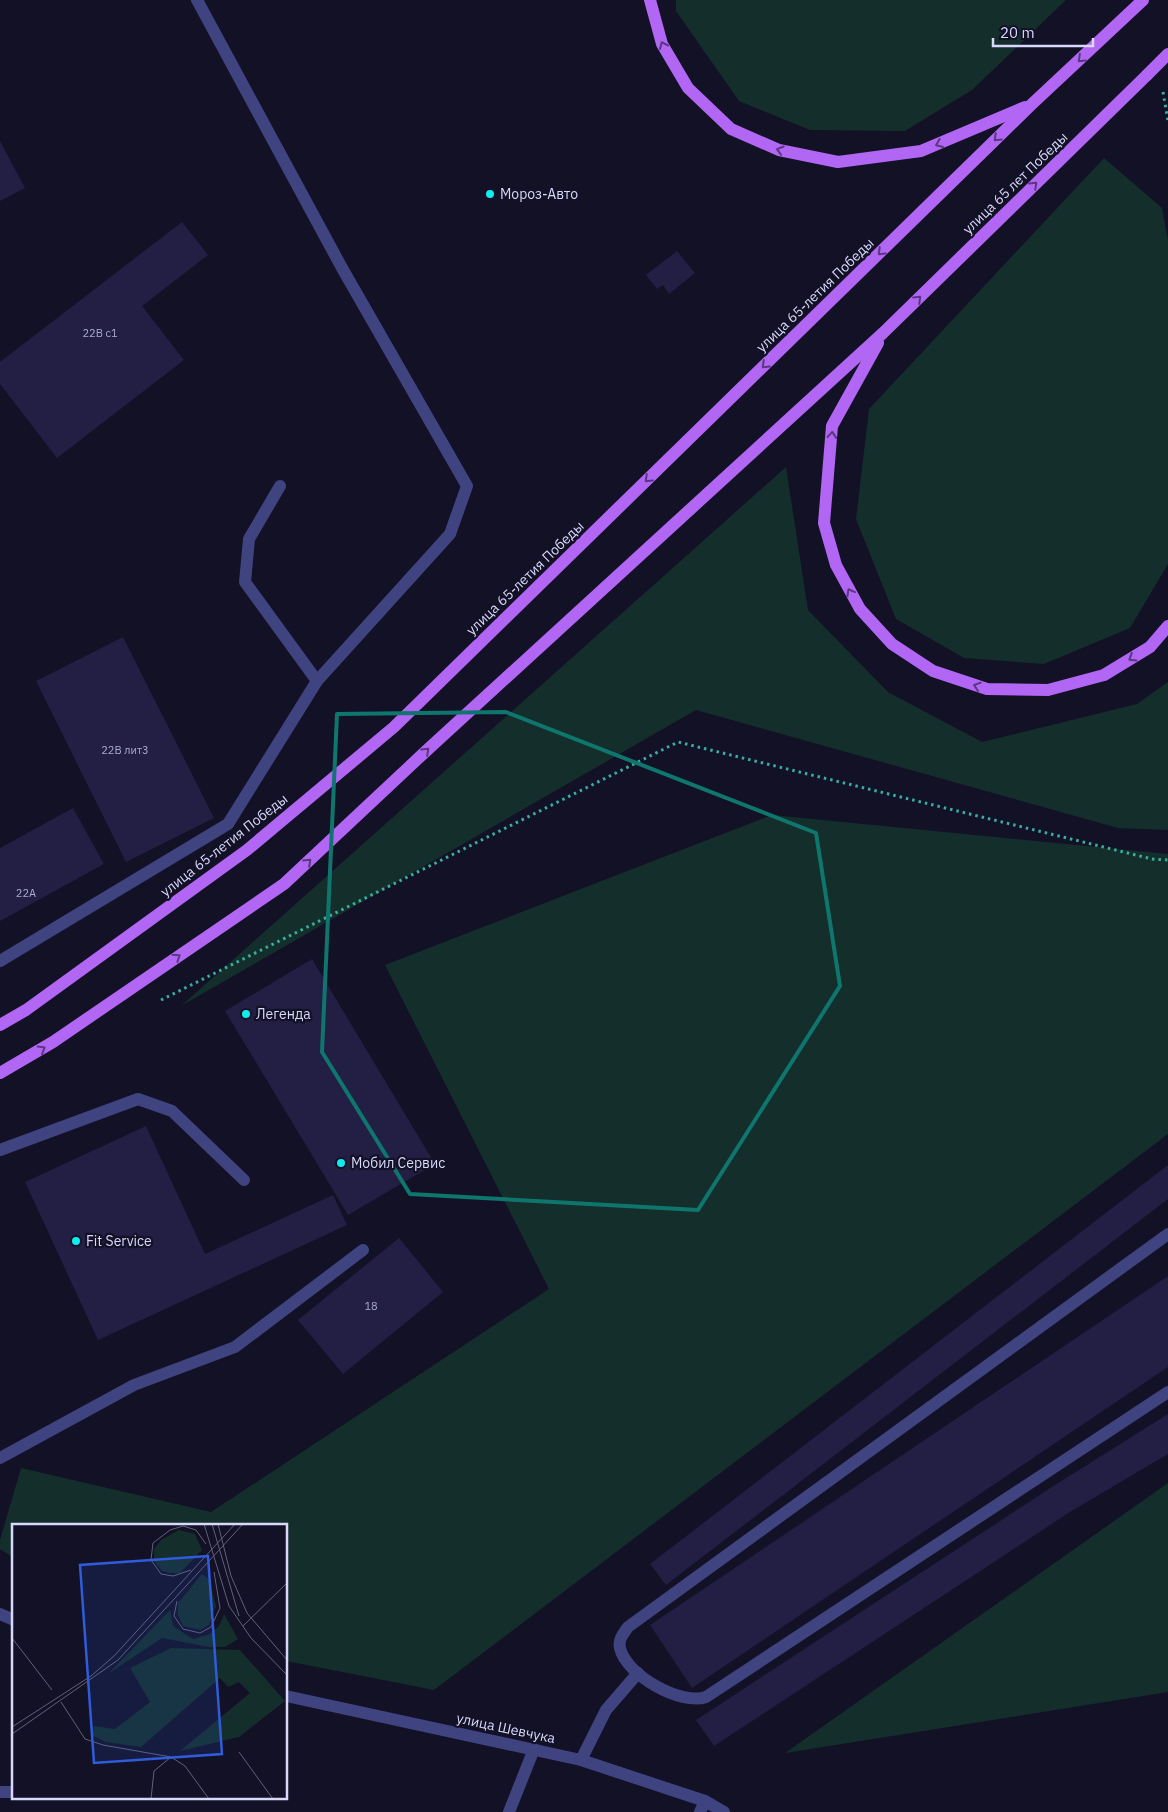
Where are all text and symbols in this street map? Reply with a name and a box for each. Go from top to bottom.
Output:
scale bar [993,15,1093,47]
text: 20 m [1000,23,1035,42]
one-way arrow [659,41,670,50]
one-way arrow [1077,53,1086,62]
street label: улица 65 лет Победы [959,128,1071,238]
one-way arrow [994,133,1003,142]
one-way arrow [935,137,944,148]
one-way arrow [776,145,785,155]
one-way arrow [1029,182,1038,191]
place label: Мороз-Авто [500,185,578,203]
marker: Мороз-Авто [484,188,496,200]
street label: улица 65-летия Победы [752,234,878,356]
one-way arrow [878,246,887,255]
one-way arrow [913,296,922,305]
house number: 22В с1 [82,326,118,340]
one-way arrow [761,359,770,368]
one-way arrow [826,431,837,439]
one-way arrow [645,473,654,482]
street label: улица 65-летия Победы [462,517,588,639]
one-way arrow [847,588,857,597]
one-way arrow [1128,652,1137,662]
one-way arrow [973,681,982,691]
house number: 22В лит3 [101,743,149,757]
one-way arrow [421,748,430,757]
street label: улица 65-летия Победы [157,790,291,900]
one-way arrow [302,859,311,868]
house number: 22А [16,886,36,900]
one-way arrow [171,954,180,964]
place label: Легенда [256,1005,311,1023]
marker: Легенда [240,1008,252,1020]
one-way arrow [37,1045,46,1055]
place label: Мобил Сервис [351,1154,445,1172]
marker: Мобил Сервис [335,1157,347,1169]
place label: Fit Service [86,1232,152,1250]
marker: Fit Service [70,1235,82,1247]
house number: 18 [364,1299,378,1313]
inset map [12,1524,288,1800]
street label: улица Шевчука [455,1709,558,1747]

